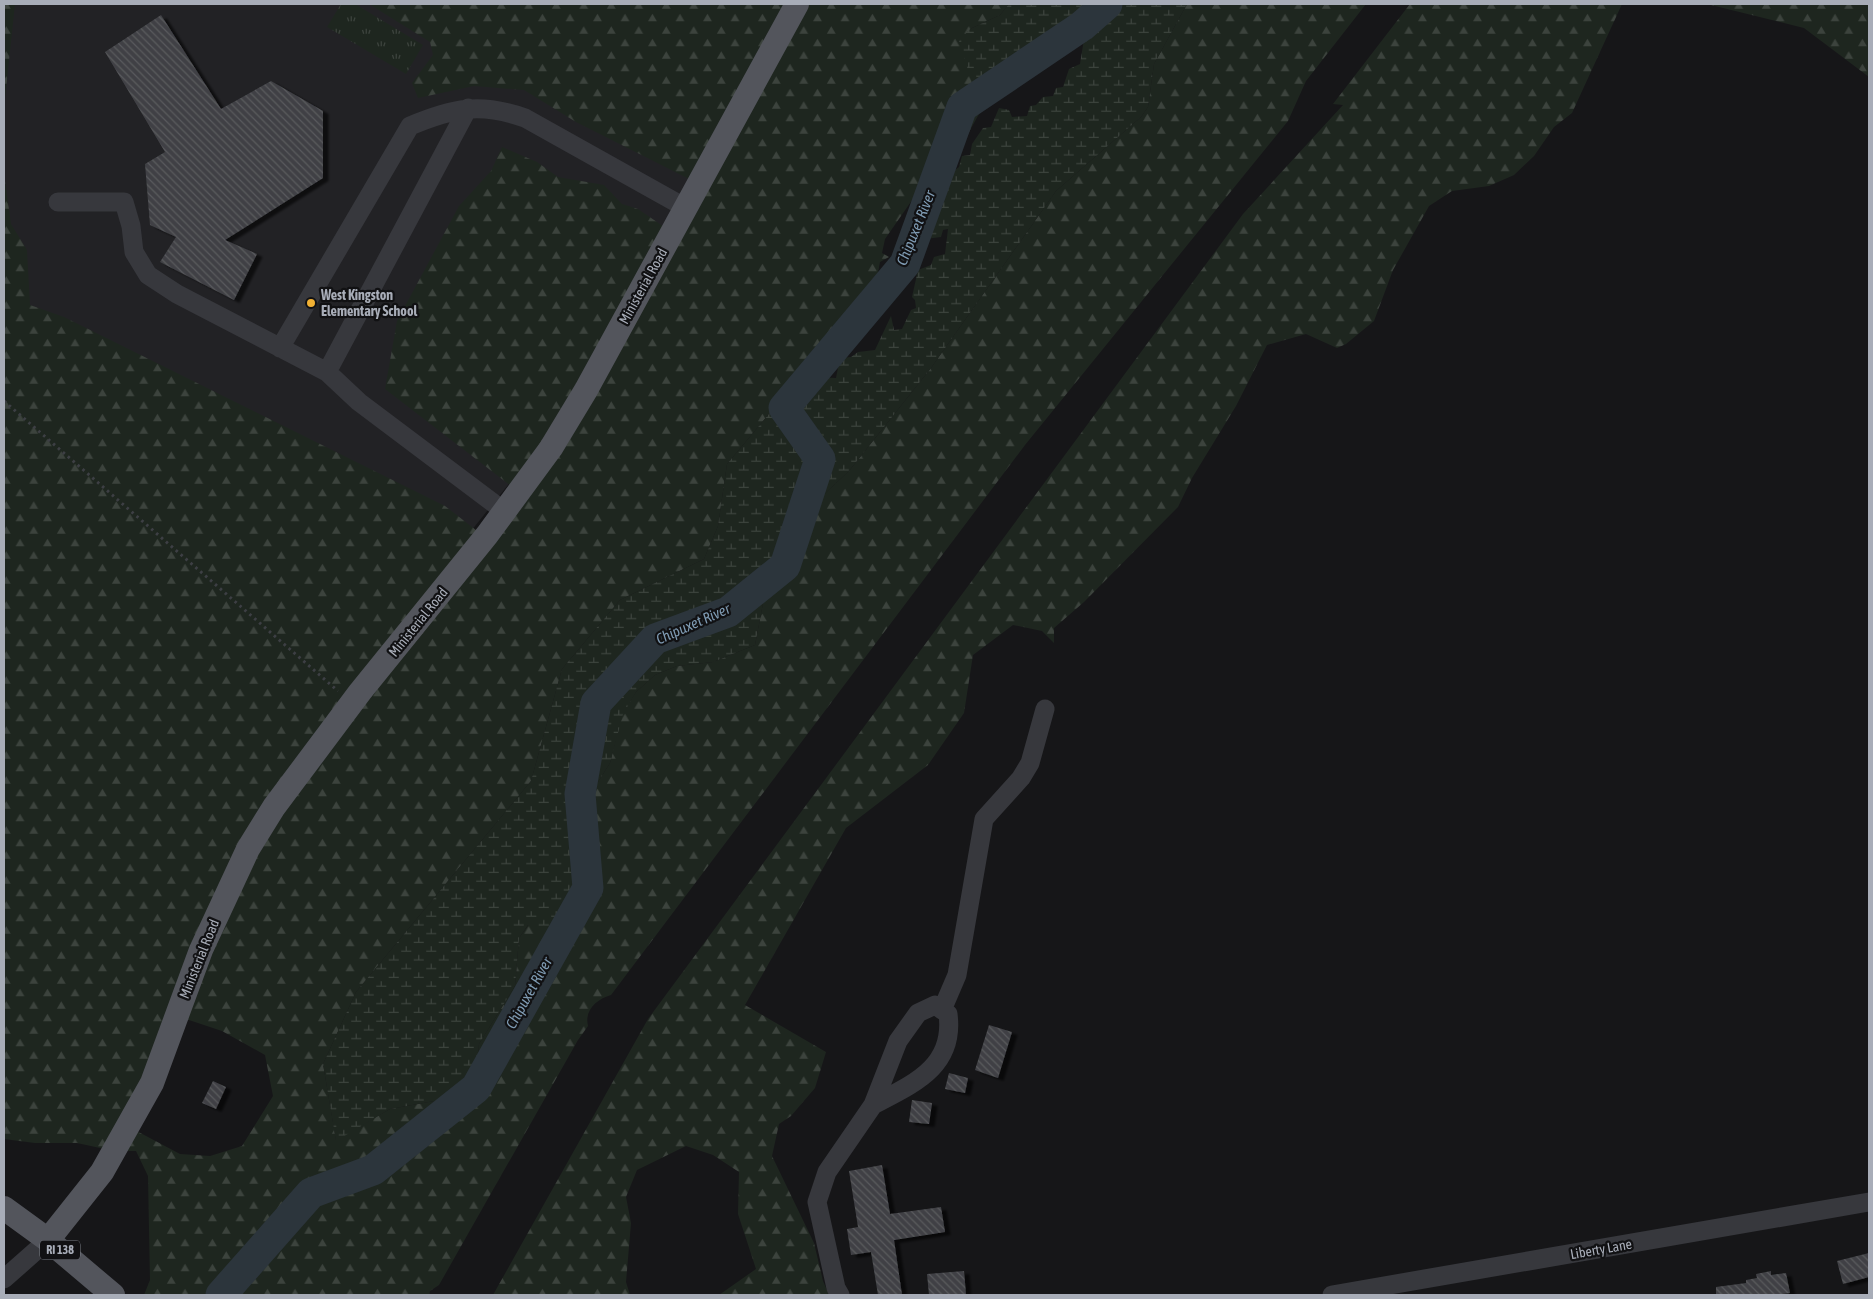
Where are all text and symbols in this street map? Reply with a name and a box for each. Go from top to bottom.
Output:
water label: Chipuxet River [893,187,938,268]
street label: Ministerial Road [616,245,670,327]
place label: West Kingston Elementary School [320,287,417,319]
marker: West Kingston Elementary School [305,297,317,309]
street label: Ministerial Road [385,584,451,660]
water label: Chipuxet River [653,599,733,647]
street label: Ministerial Road [176,917,222,1001]
water label: Chipuxet River [502,954,555,1031]
street label: Liberty Lane [1569,1236,1633,1262]
road number: RI 138 [40,1240,80,1260]

